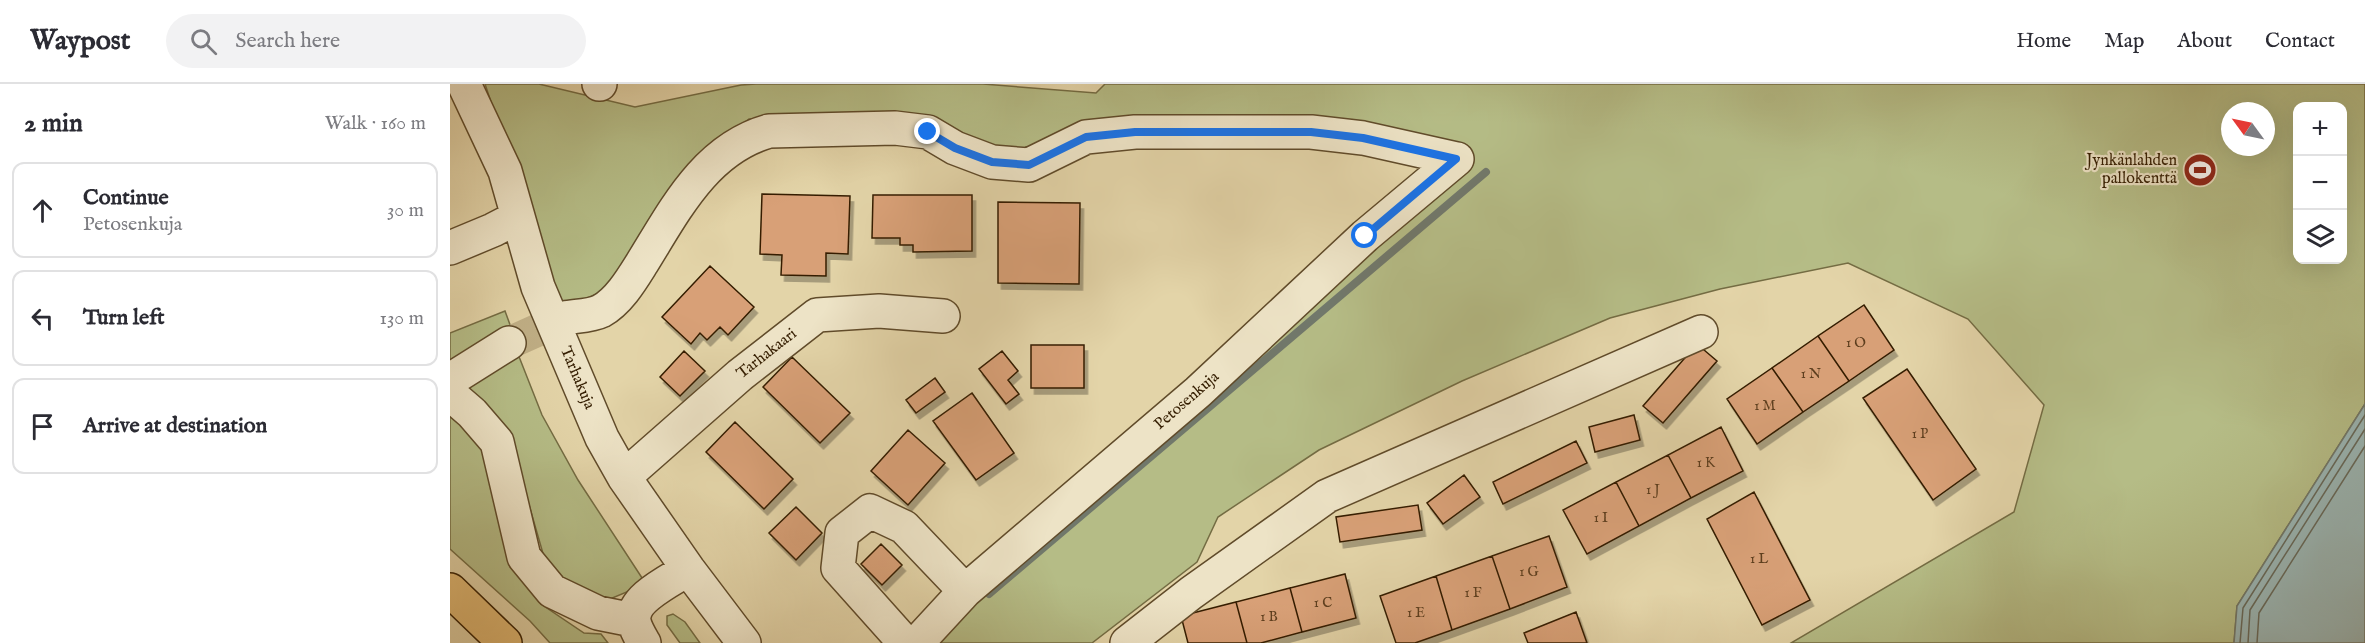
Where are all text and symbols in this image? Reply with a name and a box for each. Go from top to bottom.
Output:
search box [166,14,586,68]
text: Waypost [30,24,130,59]
icon: search [187,25,220,58]
text: Search here [235,27,340,55]
text: Home [2016,28,2071,55]
text: Map [2104,28,2144,55]
text: About [2177,28,2232,55]
text: Contact [2265,28,2335,55]
north arrow [2221,102,2275,156]
map controls [2293,102,2347,264]
button: + [2293,102,2347,156]
text: 2 min [24,107,83,140]
text: Walk · 160 m [325,111,426,136]
route end [914,118,940,144]
place label: Jynkänlahden pallokenttä [2084,151,2177,189]
sports icon: Jynkänlahden pallokenttä [2182,152,2218,188]
button: − [2293,156,2347,210]
text: Continue [83,184,169,212]
icon: ahead [26,194,59,227]
text: 30 m [387,198,424,223]
button: layers [2293,210,2347,264]
text: Petosenkuja [83,212,182,237]
route start [1351,222,1377,248]
icon: left [26,302,59,335]
text: Turn left [83,304,165,332]
text: 130 m [379,306,424,331]
street label: Tarhakaari [733,324,801,384]
house number: 1 O [1846,334,1866,352]
street label: Tarhakuja [555,344,599,412]
house number: 1 N [1801,365,1821,383]
street label: Petosenkuja [1150,367,1224,435]
house number: 1 M [1754,397,1776,415]
icon: arrive [26,410,59,443]
text: Arrive at destination [83,412,267,440]
house number: 1 P [1912,425,1928,443]
house number: 1 K [1697,454,1716,472]
house number: 1 J [1646,481,1660,499]
house number: 1 I [1594,509,1608,527]
house number: 1 L [1750,550,1768,568]
house number: 1 G [1519,563,1540,581]
house number: 1 F [1464,584,1482,602]
house number: 1 C [1314,594,1332,612]
house number: 1 E [1407,604,1425,622]
house number: 1 B [1260,608,1278,626]

